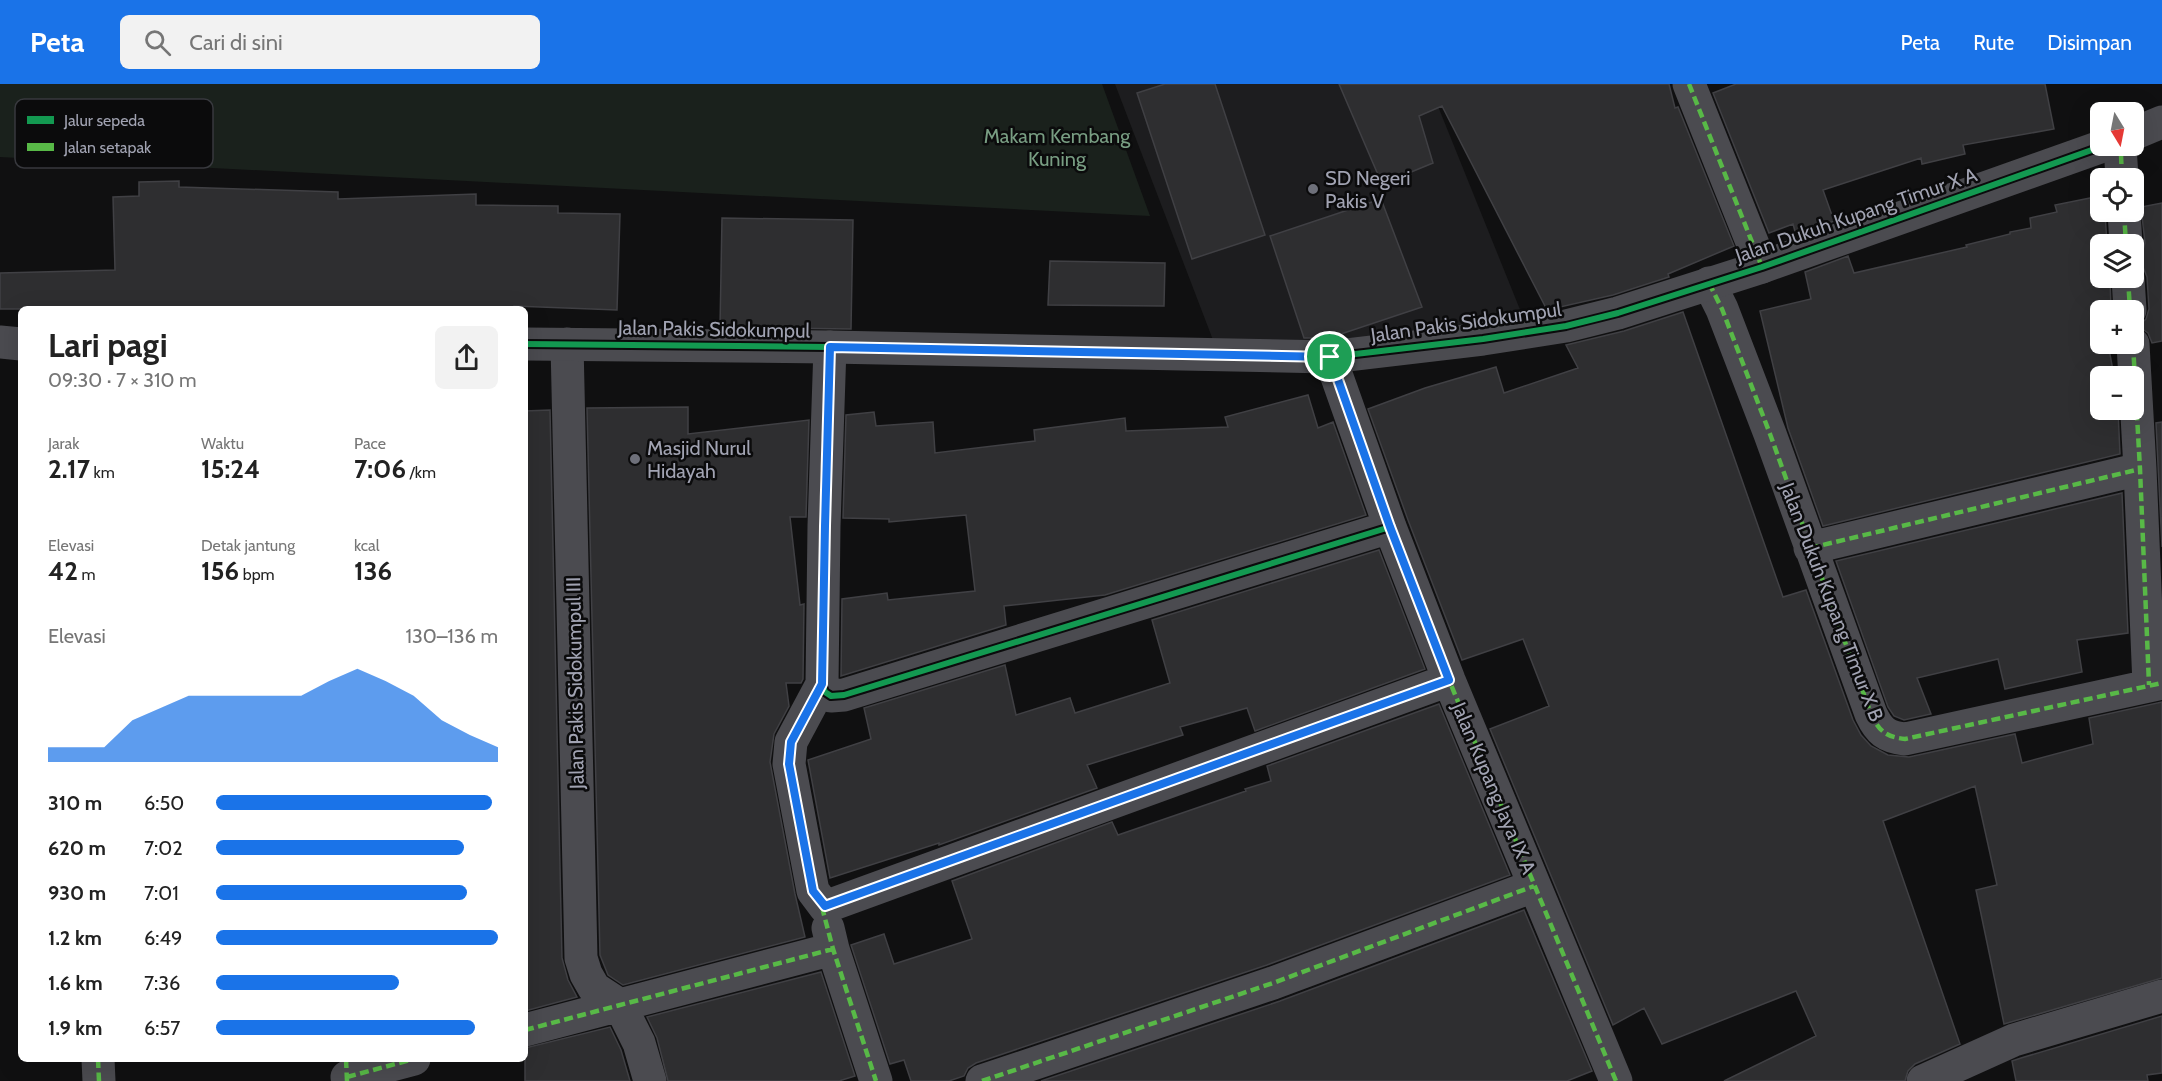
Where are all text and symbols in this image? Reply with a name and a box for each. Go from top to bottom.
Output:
search box [120,15,540,69]
text: Peta [30,25,84,59]
icon: search [141,26,174,59]
text: Cari di sini [189,29,283,56]
text: Peta [1901,30,1940,55]
text: Rute [1973,30,2014,55]
text: Disimpan [2047,30,2132,55]
legend [15,99,213,168]
north arrow [2090,102,2144,156]
map controls [2090,102,2144,420]
text: Jalur sepeda [63,111,145,130]
park label: Makam Kembang Kuning [984,124,1131,171]
text: Jalan setapak [63,138,152,157]
street label: Jalan Dukuh Kupang Timur X A [1731,162,1981,268]
place label: SD Negeri Pakis V [1325,166,1411,213]
button: locate [2090,168,2144,222]
marker: SD Negeri Pakis V [1306,182,1320,196]
button: layers [2090,234,2144,288]
street label: Jalan Pakis Sidokumpul [1368,297,1563,347]
button: + [2090,300,2144,354]
street label: Jalan Pakis Sidokumpul [617,315,811,343]
text: Lari pagi [48,325,168,365]
button: share [435,326,498,389]
pin [1304,331,1355,382]
icon: arrive [1313,340,1346,373]
button: − [2090,366,2144,420]
text: 09:30 · 7 × 310 m [48,368,197,392]
text: Jarak [48,434,79,453]
text: Waktu [201,434,244,453]
text: Pace [354,434,386,453]
place label: Masjid Nurul Hidayah [647,436,751,483]
marker: Masjid Nurul Hidayah [628,452,642,466]
text: 2.17 [48,453,90,485]
text: 15:24 [201,453,260,485]
text: 7:06 [354,453,406,485]
text: km [90,463,115,482]
text: /km [406,463,436,482]
street label: Jalan Dukuh Kupang Timur X B [1775,478,1889,725]
text: Elevasi [48,536,94,555]
text: Detak jantung [201,536,295,555]
text: kcal [354,536,380,555]
text: 42 [48,555,78,587]
text: 156 [201,555,239,587]
text: 136 [354,555,392,587]
text: m [78,565,96,584]
text: bpm [239,565,275,584]
street label: Jalan Pakis Sidokumpul III [561,577,589,790]
text: Elevasi [48,624,106,648]
text: 130–136 m [405,624,498,648]
street label: Jalan Kupang Jaya IX A [1447,698,1541,878]
text: 310 m [48,791,102,815]
text: 6:50 [144,791,184,815]
text: 620 m [48,836,106,860]
text: 7:02 [144,836,183,860]
text: 930 m [48,881,106,905]
text: 7:01 [144,881,179,905]
text: 1.2 km [48,926,102,950]
text: 6:49 [144,926,182,950]
text: 1.6 km [48,971,103,995]
text: 7:36 [144,971,180,995]
text: 1.9 km [48,1016,102,1040]
text: 6:57 [144,1016,180,1040]

